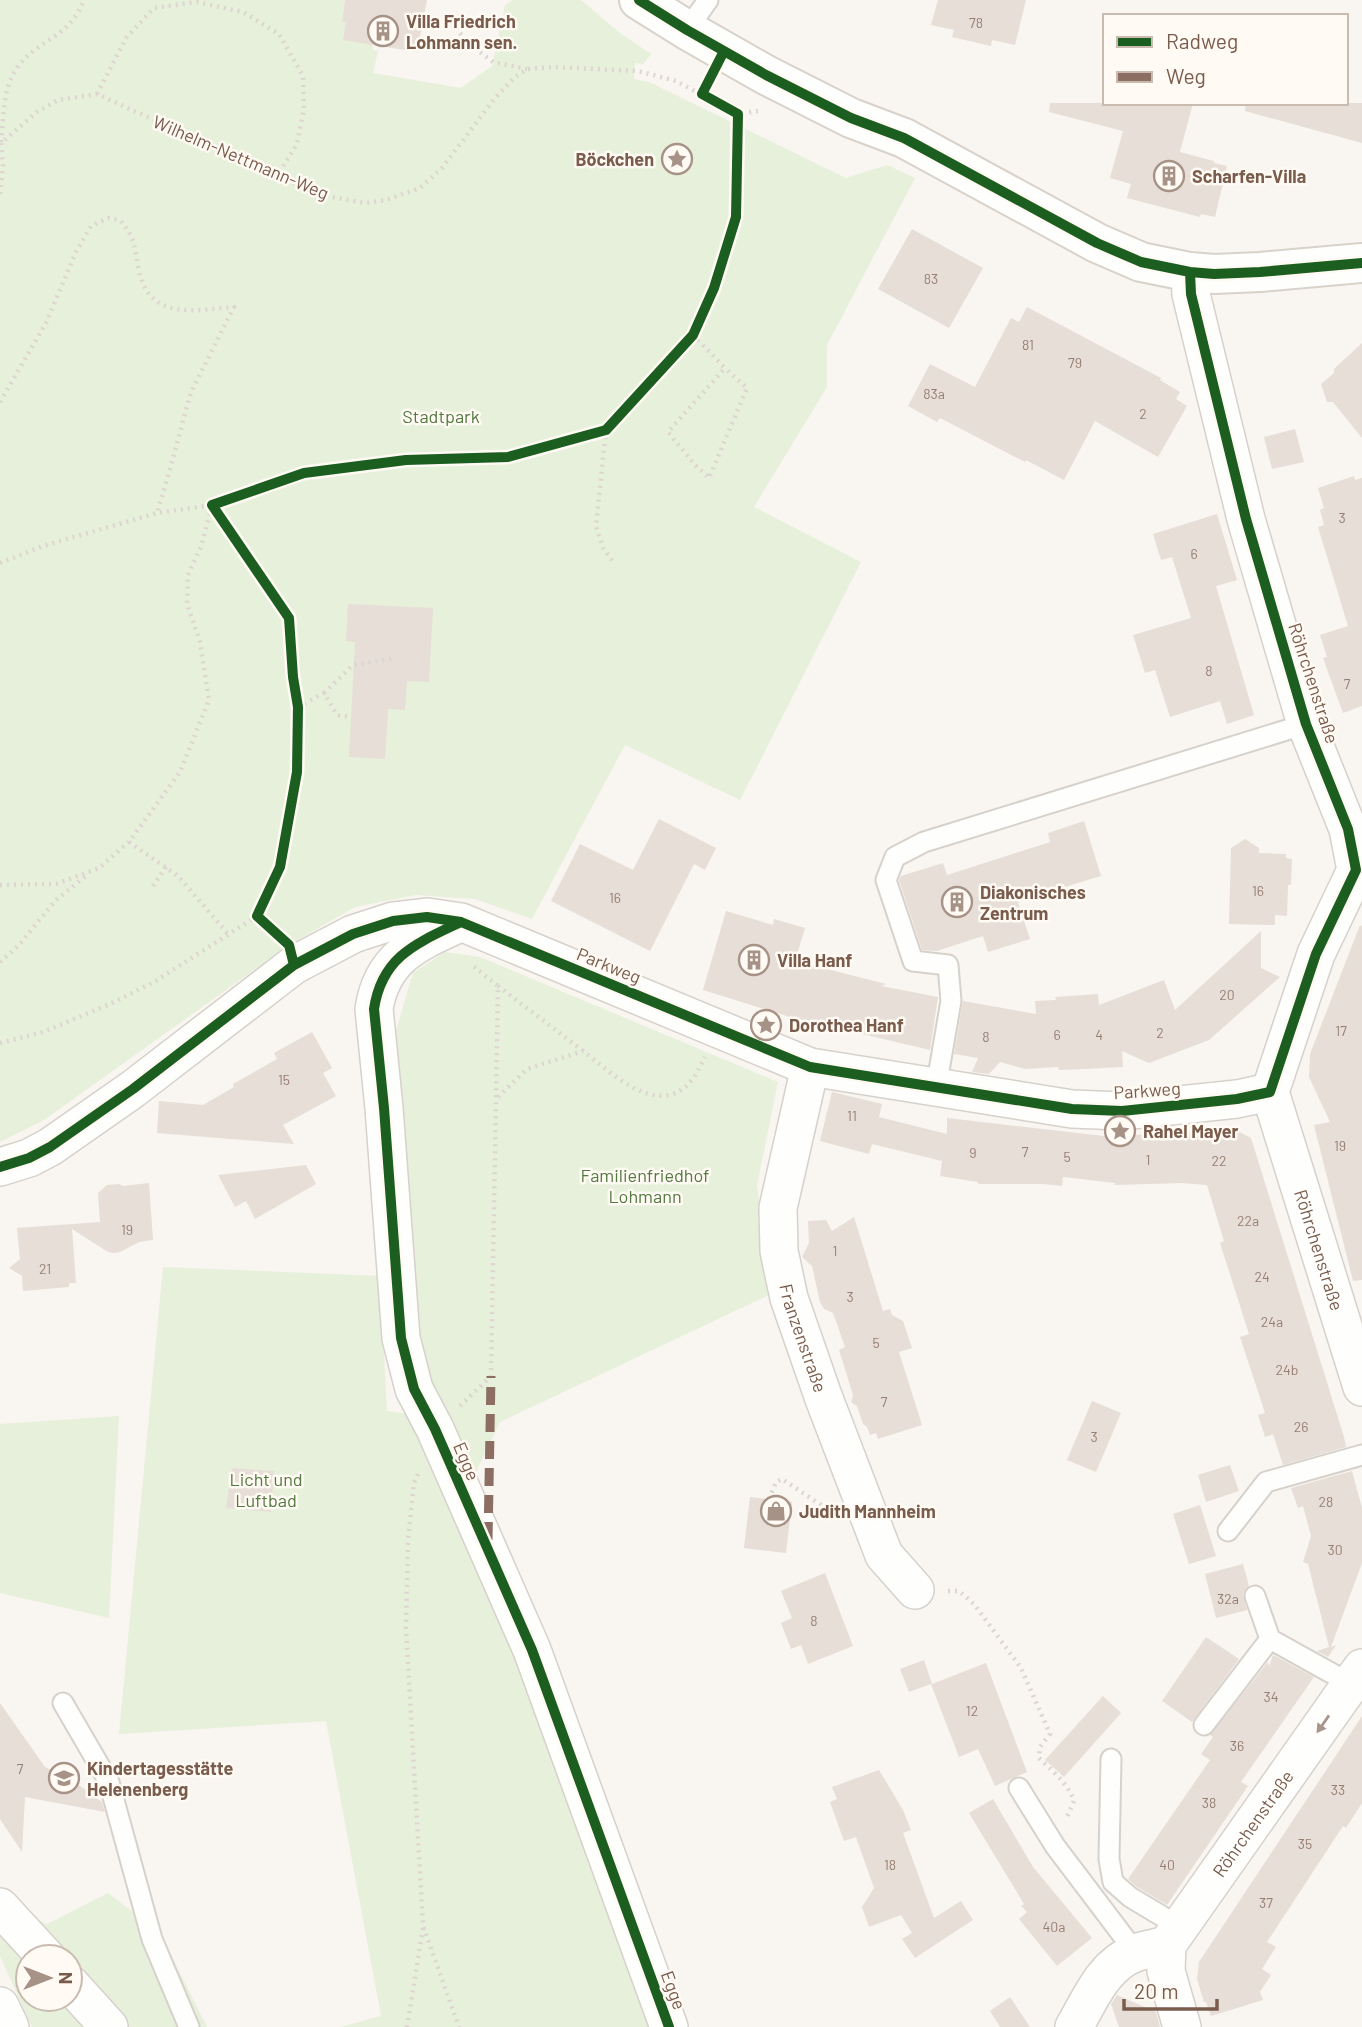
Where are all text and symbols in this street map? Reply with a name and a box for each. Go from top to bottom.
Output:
place label: Villa Friedrich Lohmann sen. [406,10,517,53]
building icon: Villa Friedrich Lohmann sen. [366,14,400,48]
house number: 78 [969,14,983,31]
legend [1103,14,1348,105]
text: Radweg [1166,28,1238,53]
text: Weg [1166,63,1206,88]
street label: Wilhelm-Nettmann-Weg [150,110,332,204]
place icon: Böckchen [660,142,694,176]
place label: Böckchen [575,148,654,170]
building icon: Scharfen-Villa [1152,159,1186,193]
place label: Scharfen-Villa [1192,165,1306,187]
house number: 83 [924,270,938,287]
house number: 81 [1022,336,1034,353]
house number: 79 [1068,354,1082,371]
house number: 83a [923,385,945,402]
park label: Stadtpark [402,405,480,427]
house number: 2 [1139,405,1147,422]
house number: 3 [1338,509,1346,526]
house number: 6 [1190,545,1198,562]
street label: Röhrchenstraße [1284,620,1344,746]
house number: 8 [1205,662,1213,679]
house number: 7 [1344,675,1351,692]
place label: Diakonisches Zentrum [980,881,1086,924]
house number: 16 [1252,882,1264,899]
building icon: Diakonisches Zentrum [940,885,974,919]
house number: 16 [609,889,621,906]
street label: Parkweg [574,942,644,988]
building icon: Villa Hanf [737,943,771,977]
place label: Villa Hanf [777,949,852,971]
house number: 20 [1219,986,1235,1003]
place icon: Dorothea Hanf [749,1008,783,1042]
place label: Dorothea Hanf [789,1014,904,1036]
house number: 17 [1335,1022,1347,1039]
house number: 2 [1156,1024,1164,1041]
house number: 6 [1053,1026,1061,1043]
house number: 4 [1095,1026,1103,1043]
house number: 8 [982,1028,990,1045]
house number: 15 [278,1071,290,1088]
street label: Parkweg [1113,1077,1181,1103]
house number: 11 [847,1107,857,1124]
place icon: Rahel Mayer [1103,1114,1137,1148]
place label: Rahel Mayer [1143,1120,1239,1142]
house number: 19 [1334,1137,1346,1154]
house number: 7 [1022,1143,1029,1160]
house number: 9 [969,1144,977,1161]
house number: 5 [1063,1148,1071,1165]
house number: 1 [1146,1151,1150,1168]
house number: 22 [1211,1152,1227,1169]
park label: Familienfriedhof Lohmann [580,1164,710,1207]
street label: Röhrchenstraße [1290,1187,1348,1313]
house number: 22a [1237,1212,1259,1229]
house number: 19 [121,1221,133,1238]
house number: 1 [833,1242,837,1259]
house number: 21 [39,1260,51,1277]
house number: 24 [1254,1268,1270,1285]
street label: Franzenstraße [775,1282,832,1395]
house number: 3 [846,1288,854,1305]
house number: 24a [1261,1313,1283,1330]
house number: 5 [872,1334,880,1351]
house number: 24b [1276,1361,1298,1378]
house number: 7 [881,1393,888,1410]
house number: 26 [1294,1418,1308,1435]
house number: 3 [1090,1428,1098,1445]
street label: Egge [449,1438,485,1484]
park label: Licht und Luftbad [229,1468,303,1511]
house number: 28 [1319,1493,1333,1510]
shop icon: Judith Mannheim [759,1494,793,1528]
place label: Judith Mannheim [799,1500,936,1522]
house number: 30 [1327,1541,1343,1558]
house number: 32a [1217,1590,1239,1607]
house number: 8 [810,1612,818,1629]
house number: 34 [1264,1688,1278,1705]
house number: 12 [966,1702,978,1719]
one-way arrow [1316,1715,1330,1733]
house number: 36 [1230,1737,1244,1754]
place label: Kindertagesstätte Helenenberg [87,1757,234,1800]
house number: 7 [17,1760,24,1777]
school or university icon: Kindertagesstätte Helenenberg [47,1761,81,1795]
street label: Röhrchenstraße [1207,1766,1298,1881]
house number: 33 [1331,1781,1345,1798]
house number: 38 [1202,1794,1216,1811]
house number: 35 [1298,1835,1312,1852]
house number: 18 [884,1856,896,1873]
house number: 40 [1159,1856,1175,1873]
house number: 37 [1259,1894,1273,1911]
house number: 40a [1043,1918,1065,1935]
north arrow [14,1943,84,2013]
street label: Egge [657,1968,691,2012]
scale bar [1124,1968,1217,2012]
text: N [55,1972,78,1984]
text: 20 m [1134,1978,1179,2003]

